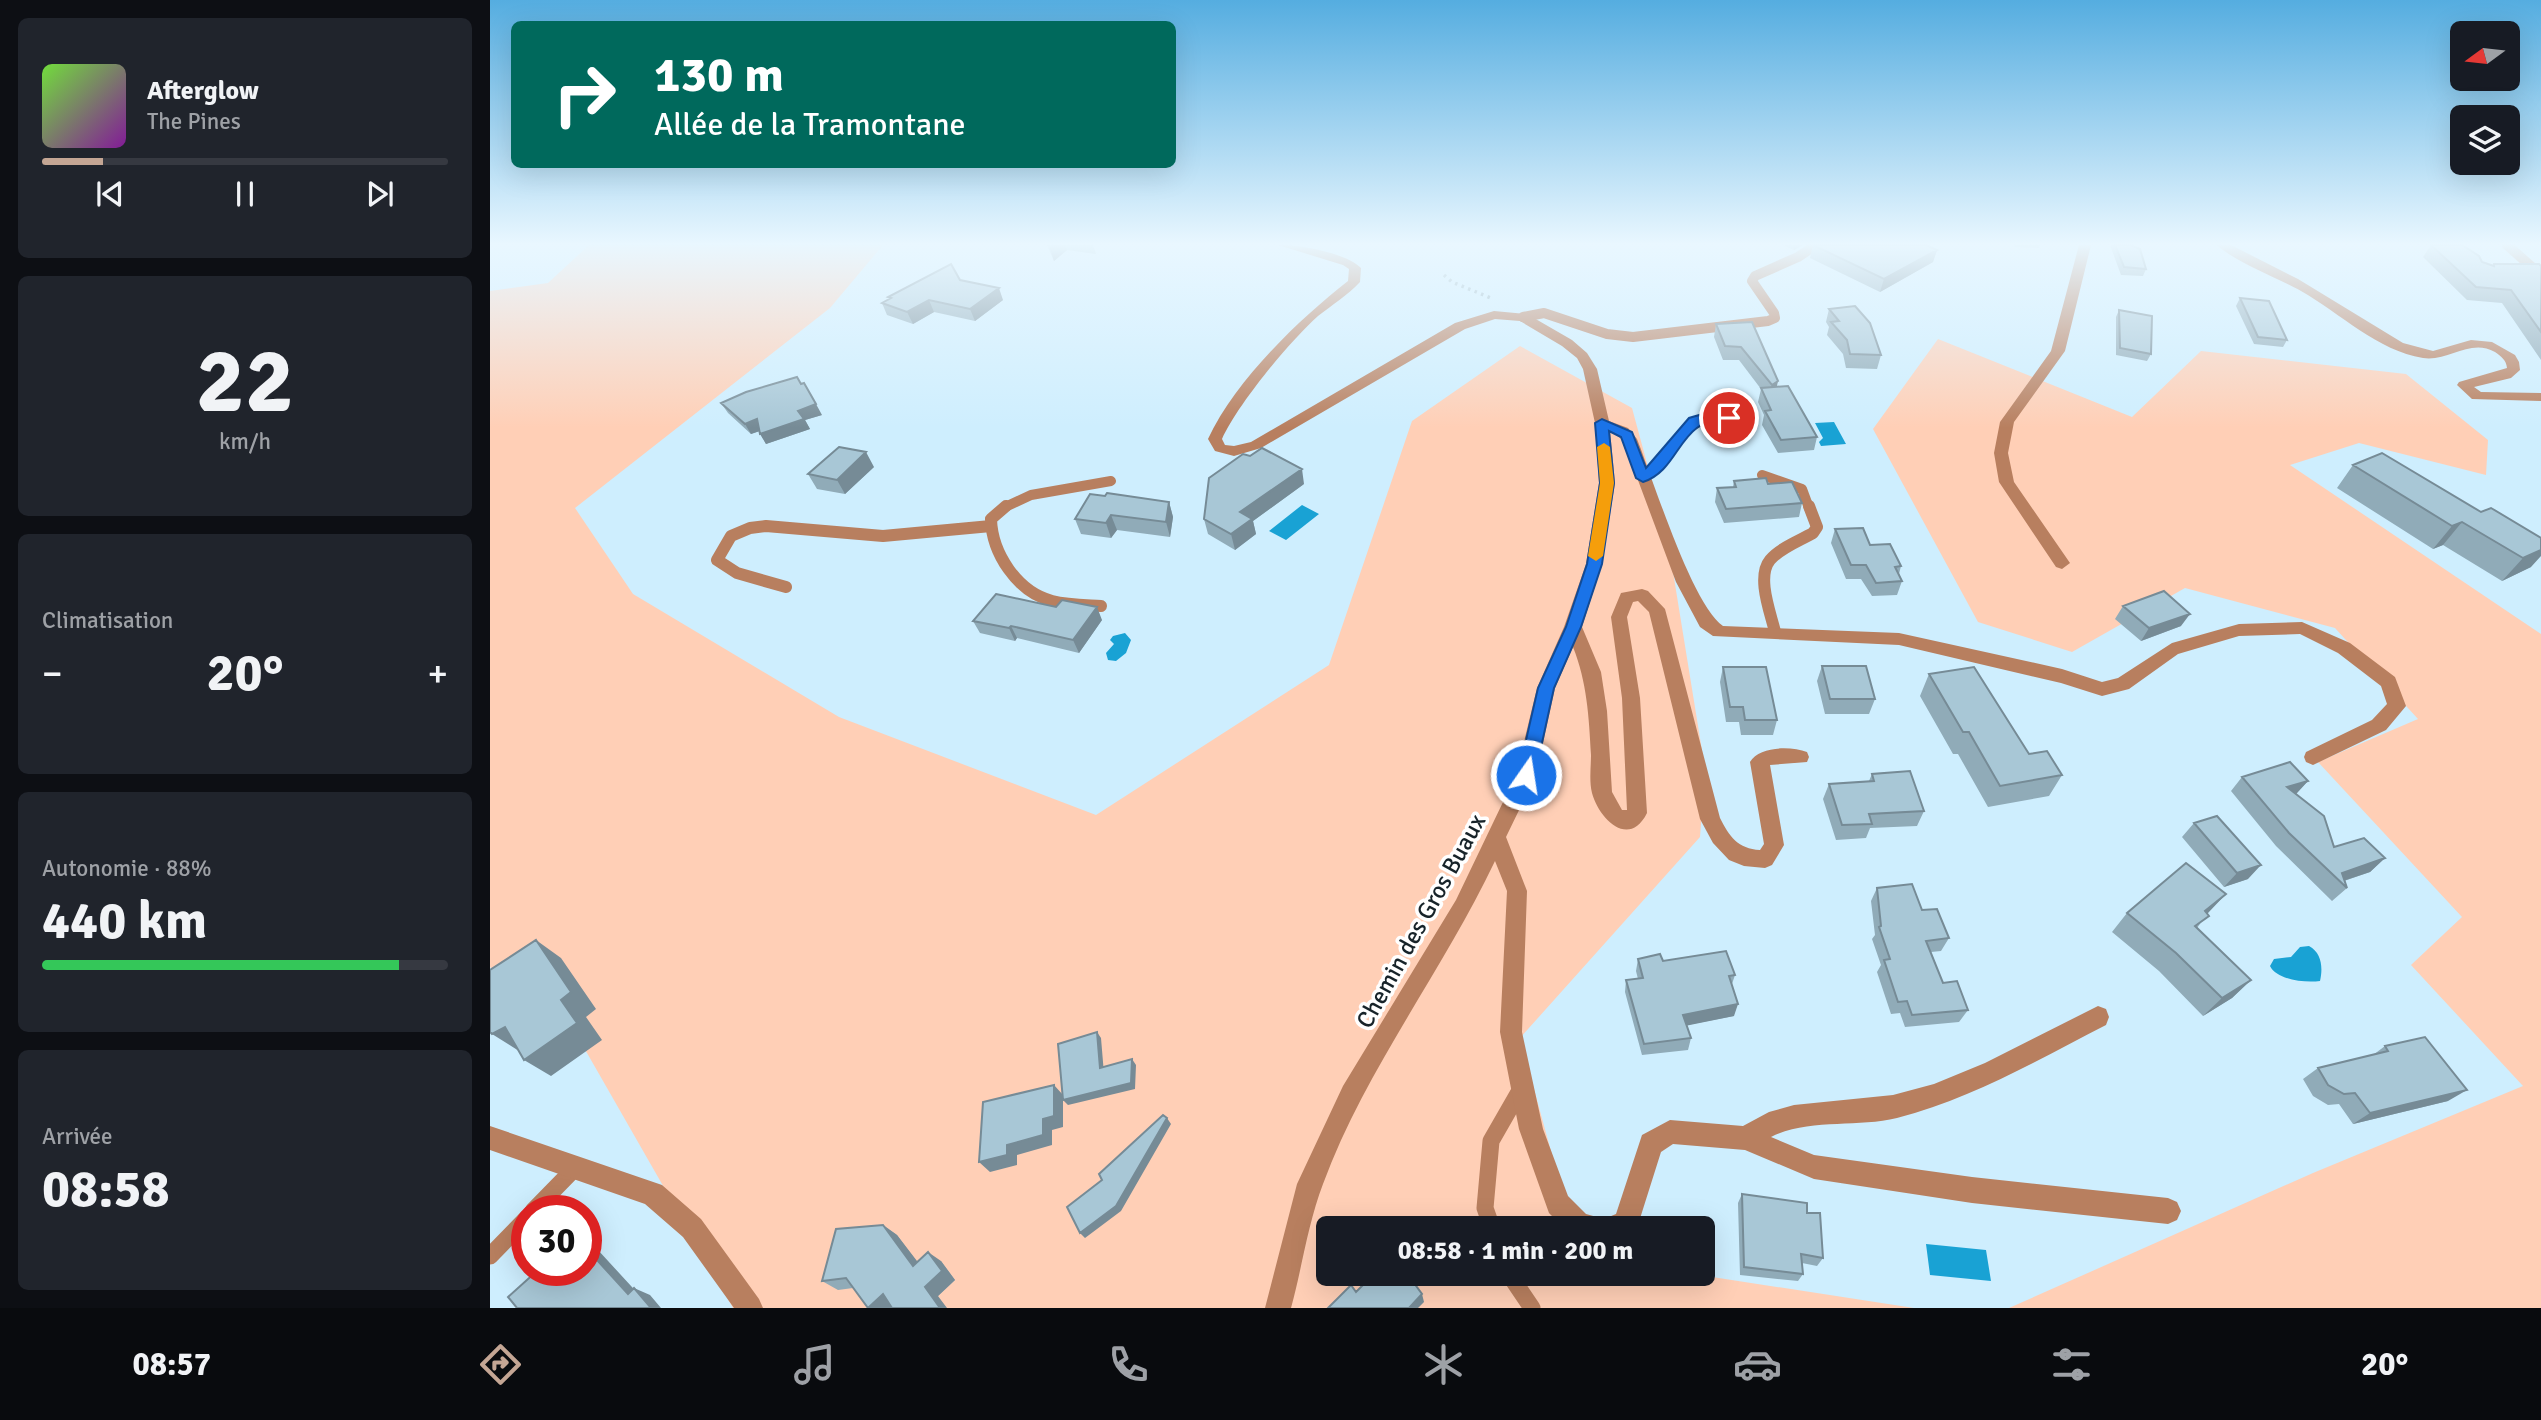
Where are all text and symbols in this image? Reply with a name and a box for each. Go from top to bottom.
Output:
north arrow [2450,21,2520,91]
map controls [2450,21,2520,175]
text: 130 m [654,45,784,105]
icon: right [539,49,630,140]
text: Afterglow [147,75,259,107]
text: Allée de la Tramontane [654,105,966,144]
button: layers [2450,105,2520,175]
text: The Pines [147,107,241,136]
icon: previous [91,175,129,213]
icon: pause [226,175,264,213]
icon: next [361,175,399,213]
text: 22 [196,325,294,438]
pin [1699,388,1759,448]
icon: arrive [1710,399,1748,437]
text: km/h [219,427,271,456]
text: Climatisation [42,606,173,635]
text: 20° [207,641,283,705]
text: − [42,650,63,697]
text: + [427,650,448,697]
position arrow [1489,738,1563,812]
street label: Chemin des Gros Buaux [1350,809,1492,1033]
text: Autonomie · 88% [42,854,212,883]
text: 440 km [42,889,207,953]
text: Arrivée [42,1122,113,1151]
text: 08:58 [42,1157,170,1221]
speed limit sign: 30 [511,1195,602,1286]
text: 08:58 · 1 min · 200 m [1398,1235,1633,1267]
icon: directions [476,1340,525,1389]
icon: music [790,1340,839,1389]
icon: phone [1104,1340,1153,1389]
icon: climate [1419,1340,1468,1389]
icon: car [1733,1340,1782,1389]
icon: filters [2047,1340,2096,1389]
text: 08:57 [133,1345,211,1384]
text: 20° [2361,1345,2408,1384]

